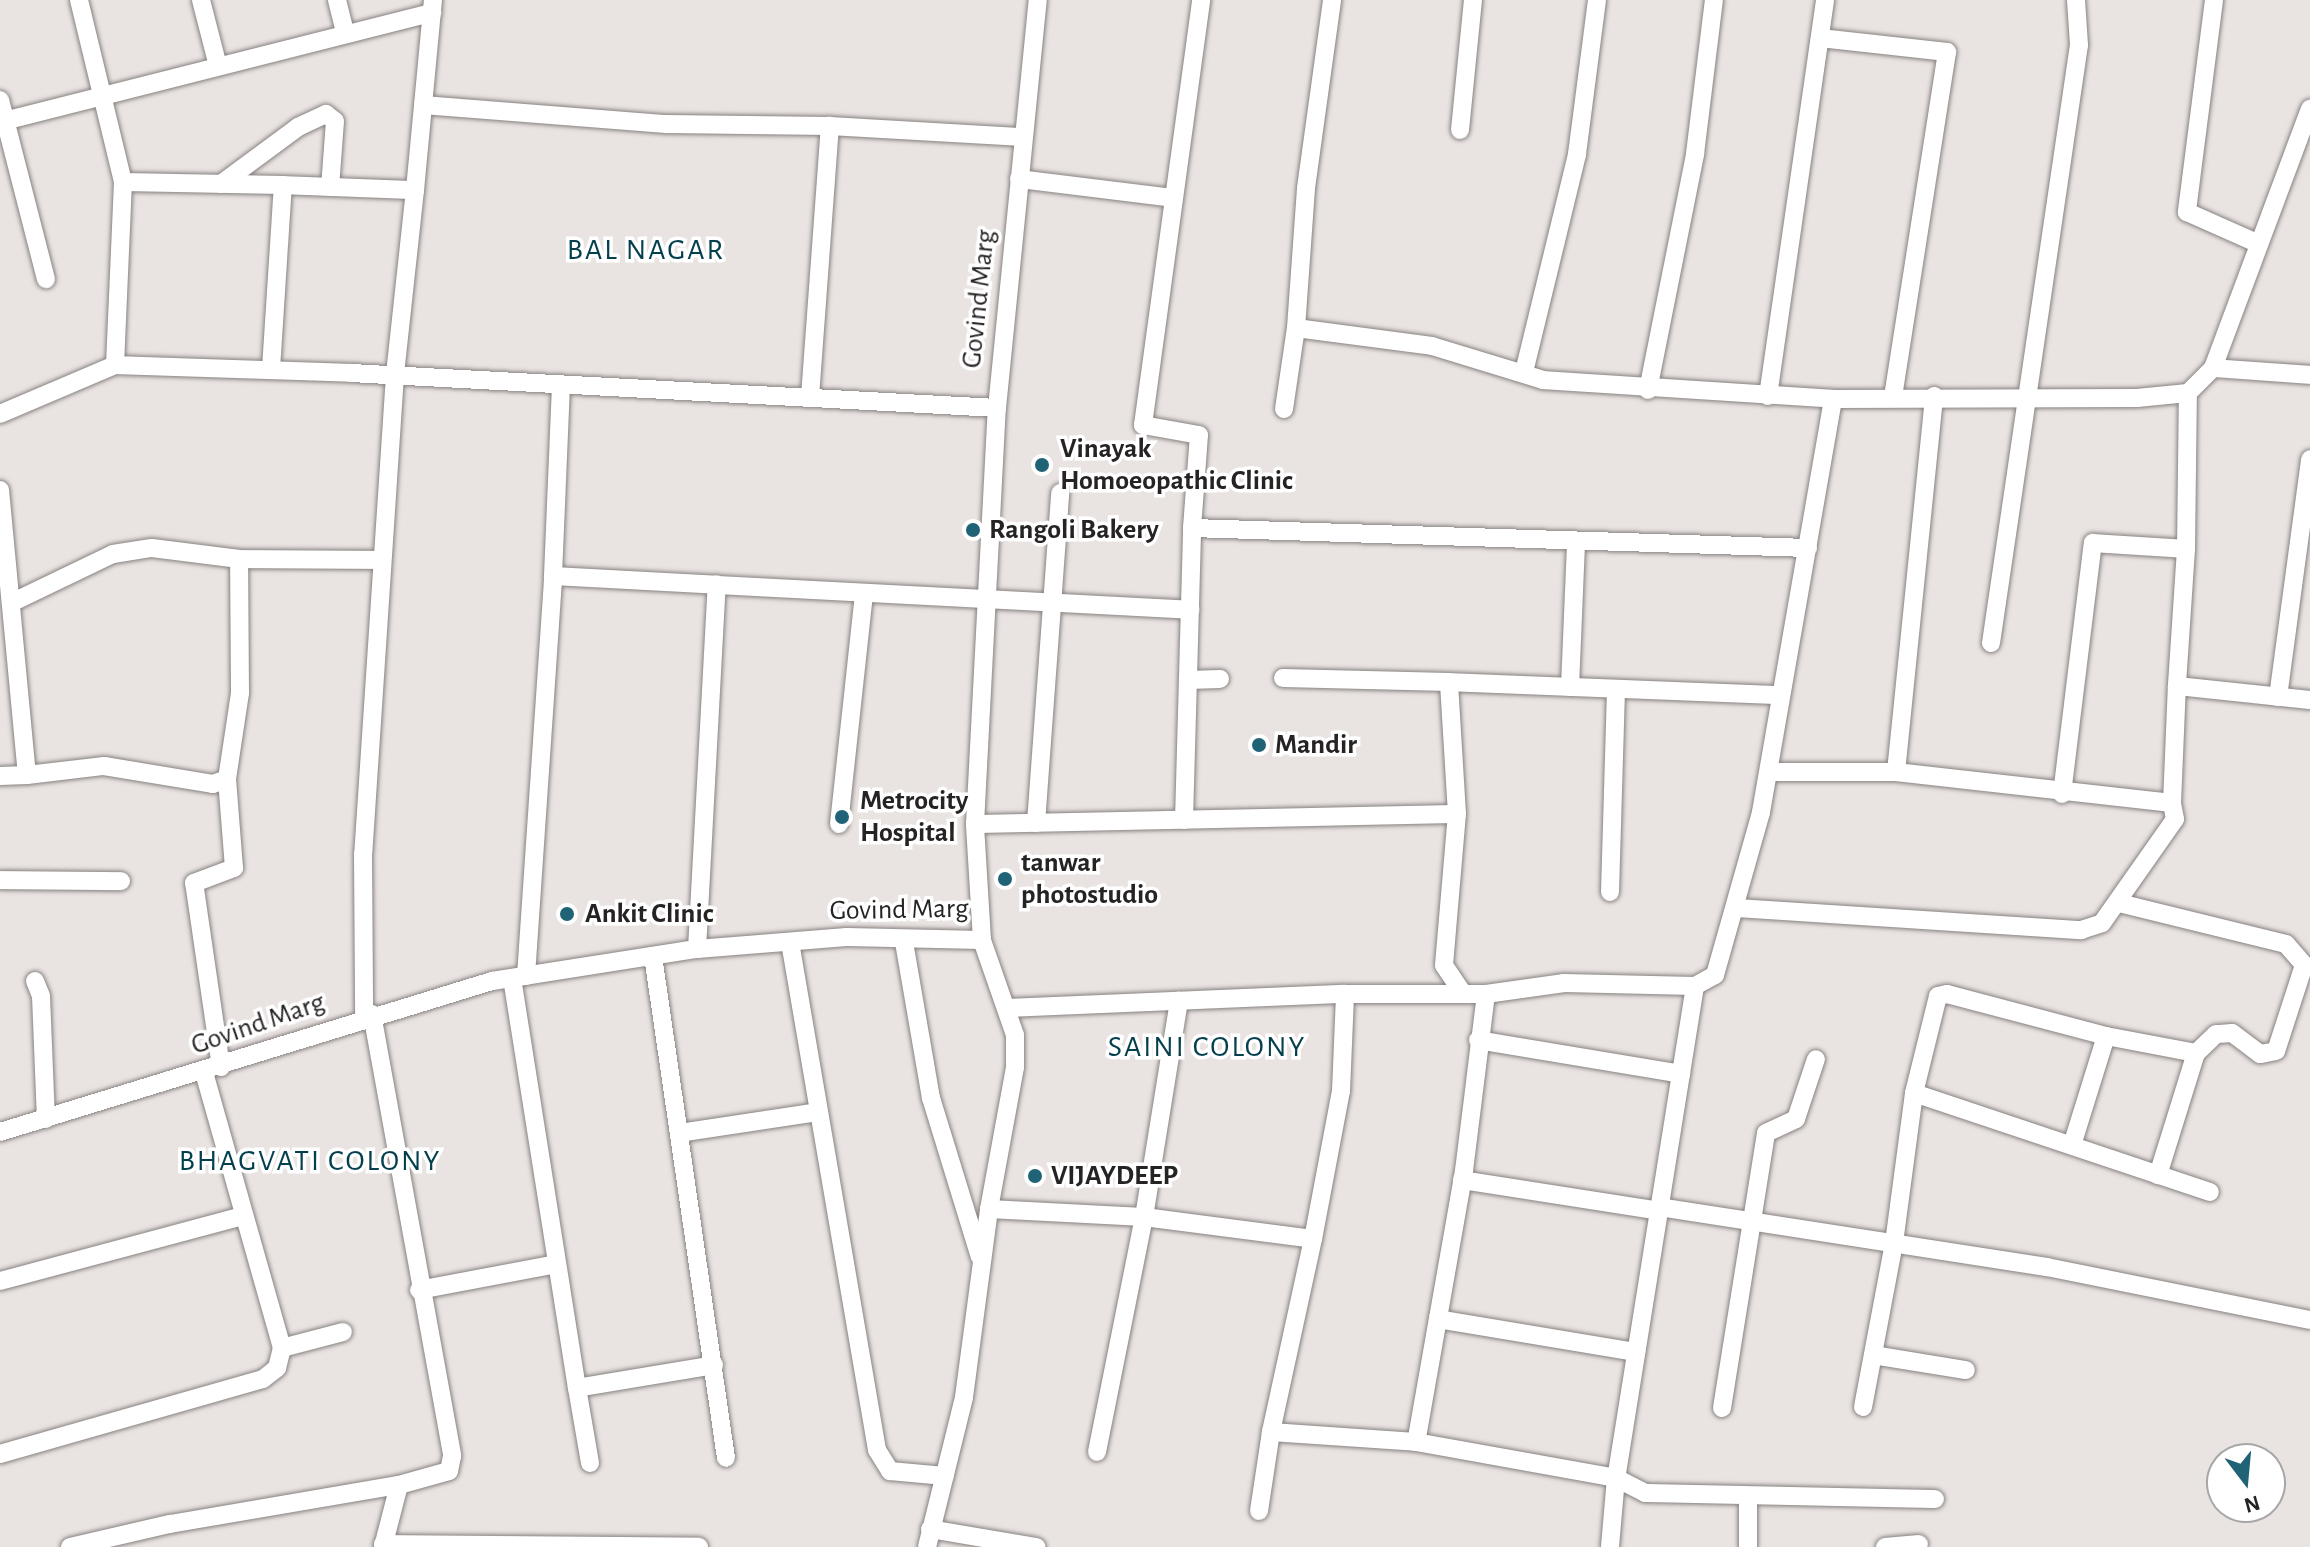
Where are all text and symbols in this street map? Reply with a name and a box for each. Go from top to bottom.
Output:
street label: Govind Marg [955,228,1003,370]
district label: BAL NAGAR [567,232,725,268]
place label: Vinayak Homoeopathic Clinic [1060,432,1293,498]
marker: Vinayak Homoeopathic Clinic [1031,454,1053,476]
place label: Rangoli Bakery [989,513,1159,547]
marker: Rangoli Bakery [964,521,982,539]
place label: Mandir [1275,728,1357,762]
marker: Mandir [1250,736,1268,754]
place label: Metrocity Hospital [860,784,968,850]
marker: Metrocity Hospital [831,806,853,828]
place label: tanwar photostudio [1021,846,1158,912]
marker: tanwar photostudio [996,870,1014,888]
street label: Govind Marg [829,892,969,928]
place label: Ankit Clinic [585,897,713,931]
marker: Ankit Clinic [556,903,578,925]
street label: Govind Marg [187,985,329,1063]
district label: SAINI COLONY [1108,1029,1306,1065]
district label: BHAGVATI COLONY [179,1143,441,1179]
place label: VIJAYDEEP [1051,1159,1178,1193]
marker: VIJAYDEEP [1026,1167,1044,1185]
north arrow [2206,1443,2286,1523]
text: N [2242,1491,2262,1517]

